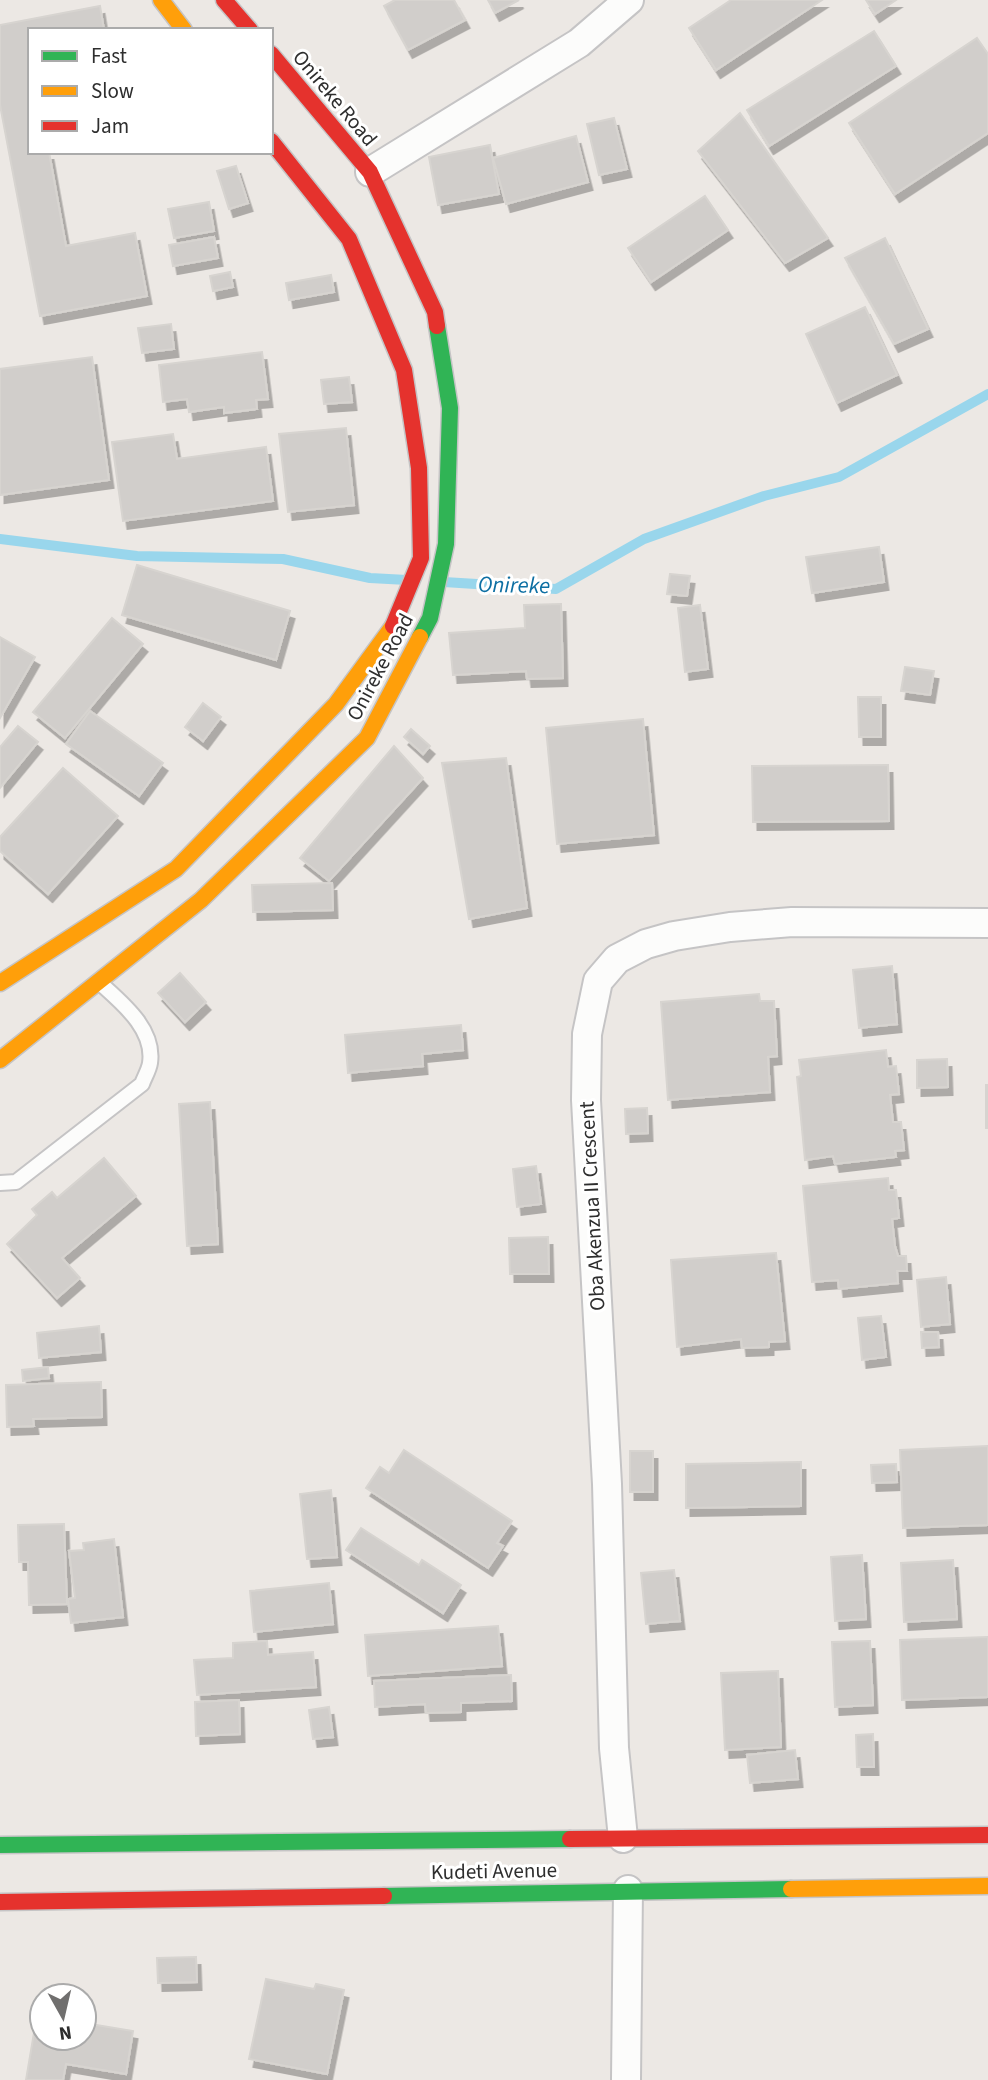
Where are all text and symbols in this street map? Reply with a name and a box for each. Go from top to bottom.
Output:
legend [28,28,273,154]
text: Fast [91,41,127,71]
street label: Onireke Road [286,43,384,153]
text: Slow [91,76,134,106]
text: Jam [91,111,129,141]
water label: Onireke [478,568,550,602]
street label: Onireke Road [339,608,421,726]
street label: Oba Akenzua II Crescent [572,1100,612,1312]
street label: Kudeti Avenue [431,1855,557,1887]
north arrow [28,1982,98,2052]
text: N [57,2018,73,2047]

